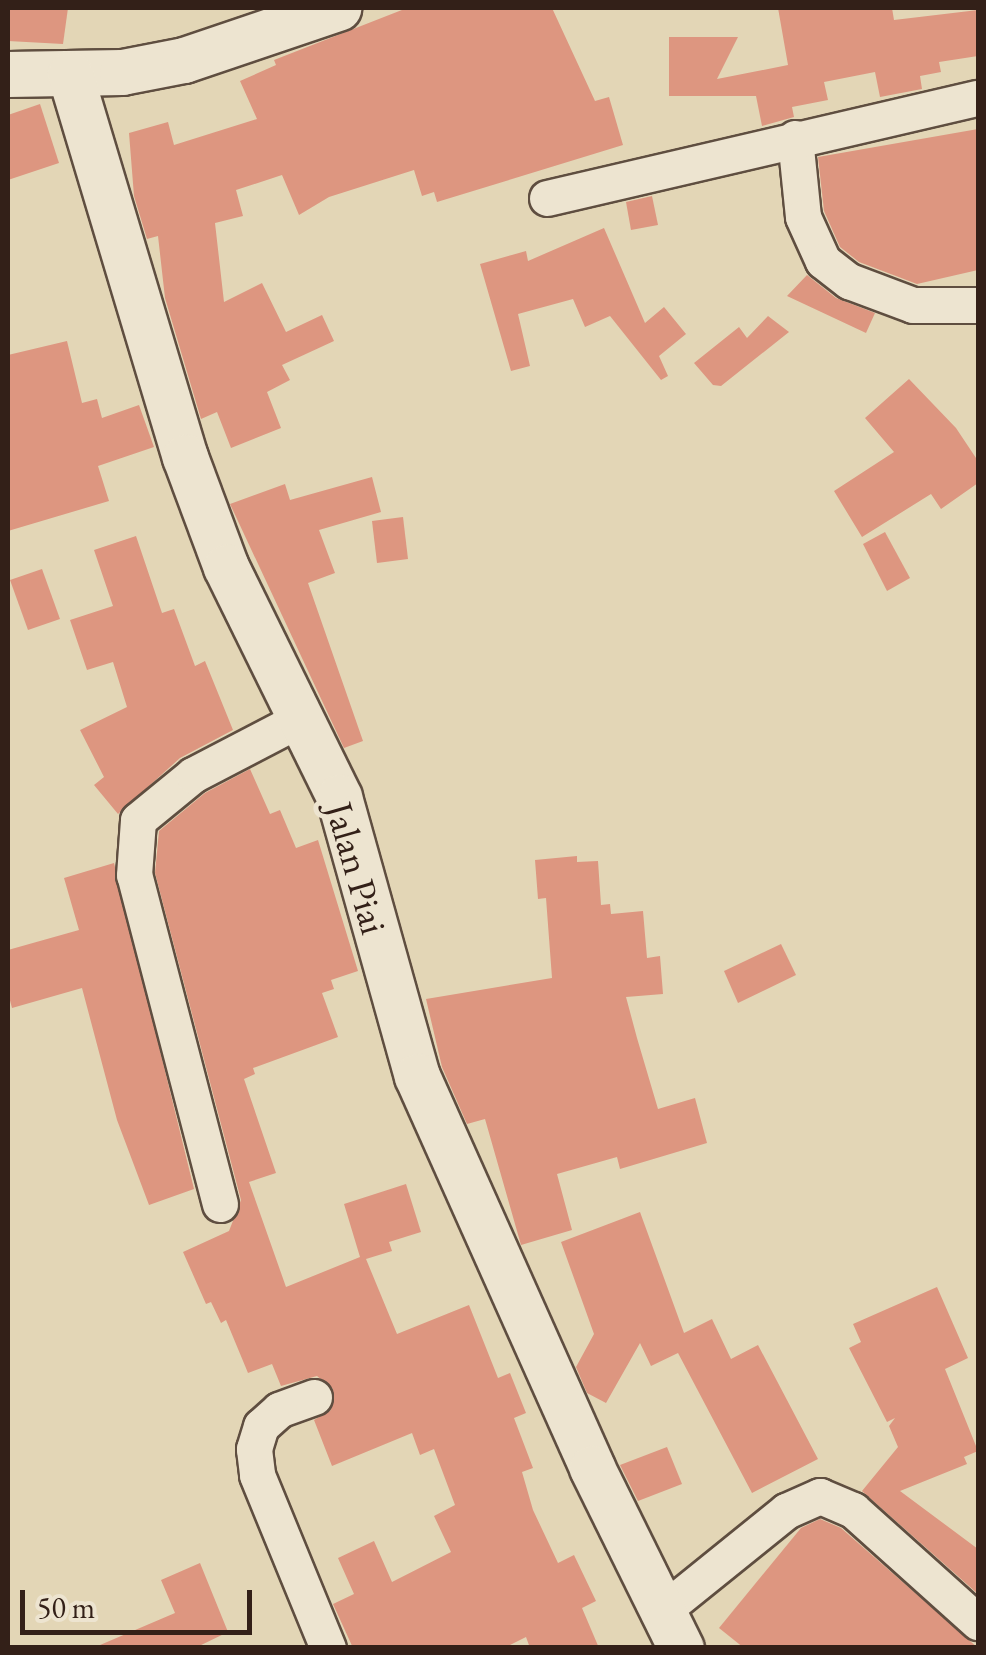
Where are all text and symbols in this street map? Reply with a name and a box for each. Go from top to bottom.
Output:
street label: Jalan Piai [317,797,397,939]
scale bar [25,1570,258,1632]
text: 50 m [37,1588,95,1627]

